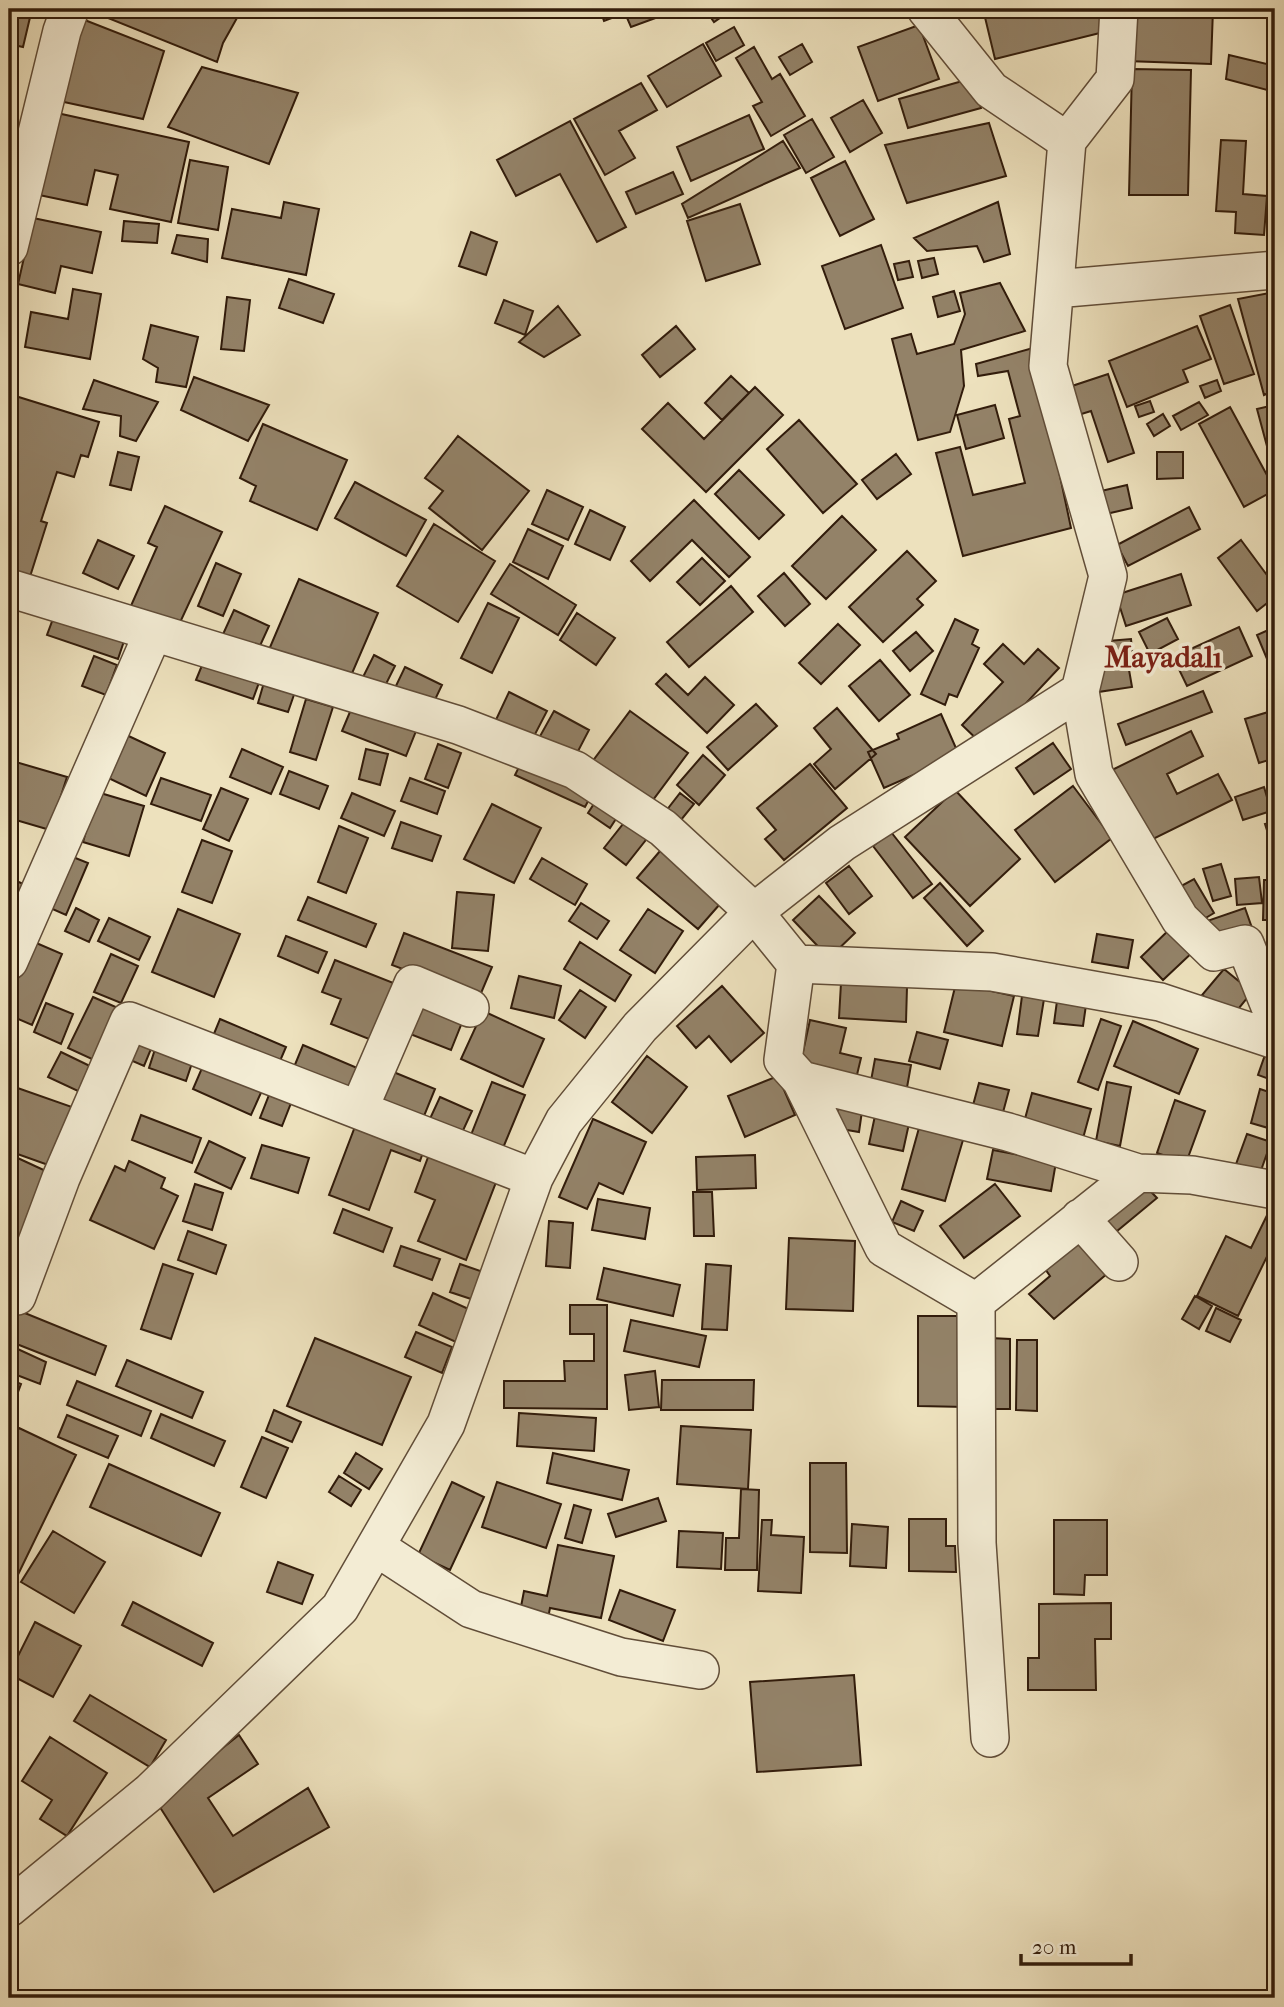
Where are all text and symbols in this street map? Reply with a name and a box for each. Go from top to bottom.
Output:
district label: Mayadalı [1104,640,1222,675]
scale bar [1021,1923,1132,1967]
text: 20 m [1032,1935,1077,1959]

